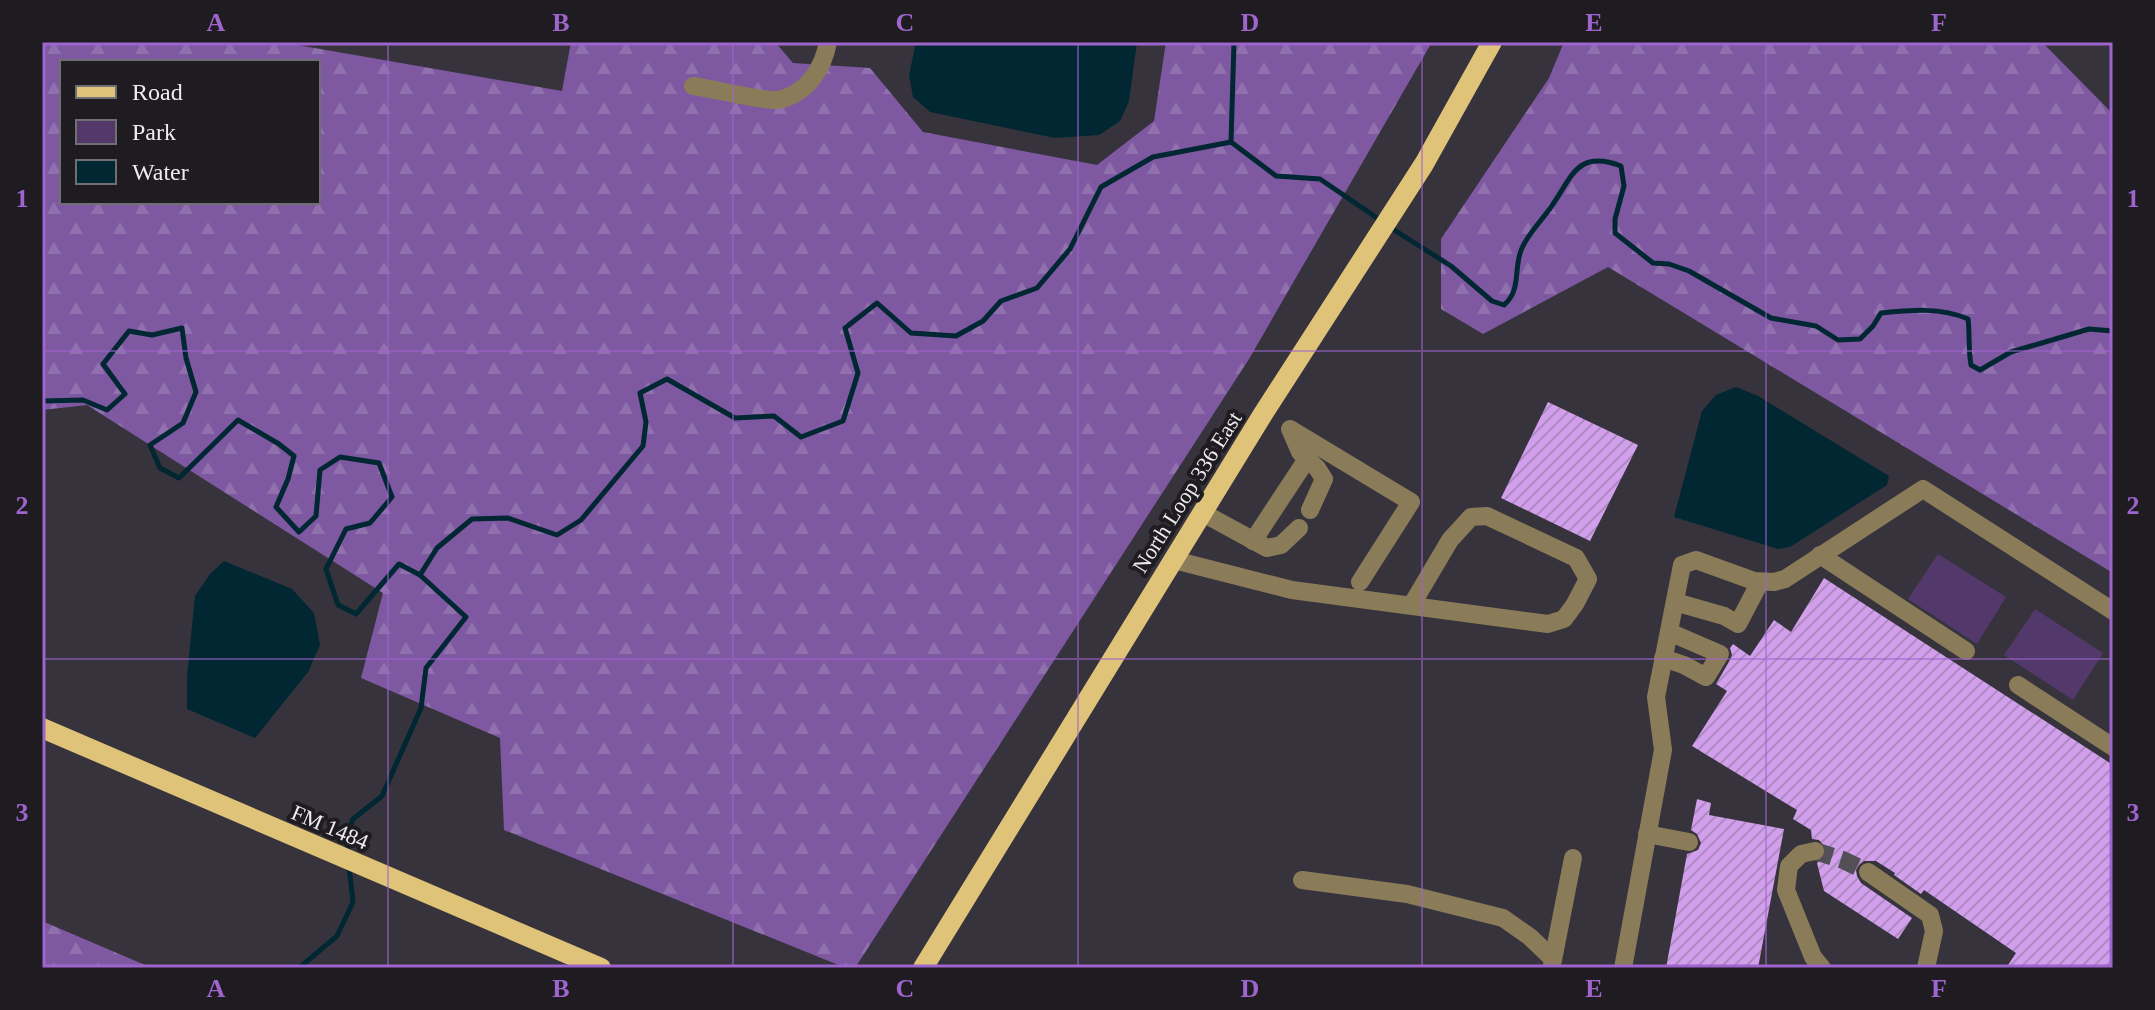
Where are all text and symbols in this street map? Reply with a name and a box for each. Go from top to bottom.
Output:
text: A [207,8,226,37]
text: B [552,8,570,37]
text: C [896,8,914,37]
text: D [1241,8,1259,37]
text: E [1585,8,1603,37]
text: F [1931,8,1947,37]
legend [60,60,320,204]
text: Road [132,79,183,105]
text: Park [132,119,176,145]
text: Water [132,159,189,185]
text: 1 [16,184,29,213]
text: 1 [2127,184,2140,213]
street label: North Loop 336 East [1127,407,1247,577]
text: 2 [16,491,29,520]
text: 2 [2127,491,2140,520]
text: 3 [16,798,29,827]
text: 3 [2127,798,2140,827]
street label: FM 1484 [288,800,372,854]
text: A [207,974,226,1003]
text: B [552,974,570,1003]
text: C [896,974,914,1003]
text: D [1241,974,1259,1003]
text: E [1585,974,1603,1003]
text: F [1931,974,1947,1003]

